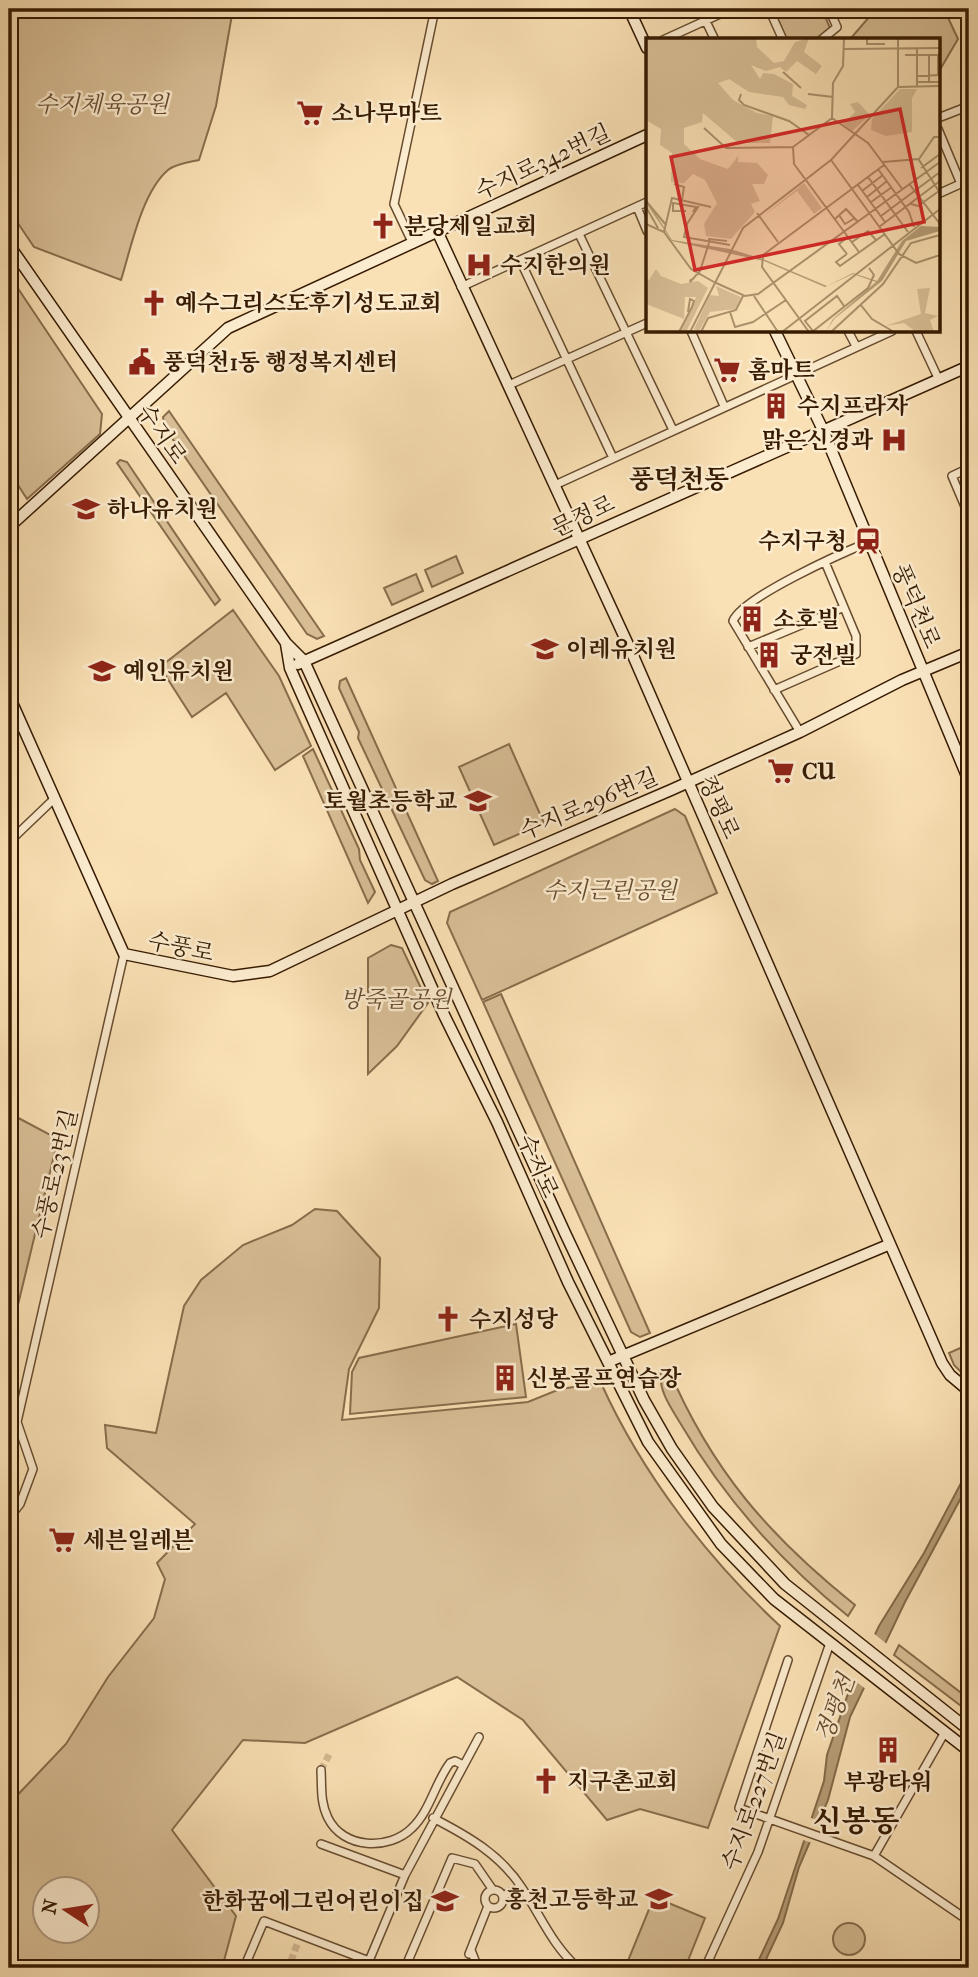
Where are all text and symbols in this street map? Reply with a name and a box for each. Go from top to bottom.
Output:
inset map [646,38,940,332]
park label: 수지체육공원 [35,91,170,118]
supermarket icon: 소나무마트 [295,98,325,128]
place label: 소나무마트 [331,100,442,127]
street label: 수지로342번길 [471,119,615,205]
church icon: 분당제일교회 [368,211,398,241]
place label: 분당제일교회 [404,213,537,240]
hospital icon: 수지한의원 [464,250,494,280]
place label: 수지한의원 [500,252,611,279]
church icon: 예수그리스도후기성도교회 [139,288,169,318]
place label: 예수그리스도후기성도교회 [175,290,442,317]
public building icon: 풍덕천1동 행정복지센터 [127,347,157,377]
place label: 풍덕천1동 행정복지센터 [163,349,398,376]
supermarket icon: 홈마트 [712,355,742,385]
place label: 홈마트 [748,357,815,384]
building icon: 수지프라자 [761,391,791,421]
place label: 수지프라자 [797,393,909,420]
street label: 수지로 [132,399,192,469]
hospital icon: 맑은신경과 [879,425,909,455]
place label: 맑은신경과 [762,427,874,454]
district label: 풍덕천동 [629,464,729,495]
street label: 문정로 [547,490,619,542]
school or university icon: 하나유치원 [71,494,101,524]
place label: 하나유치원 [107,496,218,523]
station icon: 수지구청 [853,526,883,556]
place label: 수지구청 [758,528,847,555]
street label: 풍덕천로 [886,560,946,652]
building icon: 소호빌 [737,604,767,634]
place label: 소호빌 [773,606,840,633]
school or university icon: 이레유치원 [530,634,560,664]
place label: 이레유치원 [566,636,677,663]
building icon: 궁전빌 [754,640,784,670]
place label: 궁전빌 [790,642,857,669]
school or university icon: 예인유치원 [87,656,117,686]
place label: 예인유치원 [123,658,234,685]
supermarket icon: CU [766,756,796,786]
place label: CU [802,758,835,785]
street label: 수지로296번길 [516,763,662,845]
street label: 정평로 [693,771,745,843]
school or university icon: 토월초등학교 [463,786,493,816]
place label: 토월초등학교 [324,788,458,815]
park label: 수지근린공원 [543,877,678,904]
street label: 수풍로 [146,927,216,967]
park label: 방죽골공원 [340,986,453,1013]
street label: 수풍로23번길 [27,1106,83,1242]
street label: 수지로 [512,1130,564,1202]
church icon: 수지성당 [433,1304,463,1334]
place label: 수지성당 [469,1306,559,1333]
building icon: 신봉골프연습장 [490,1363,520,1393]
place label: 신봉골프연습장 [526,1365,682,1392]
supermarket icon: 세븐일레븐 [47,1525,77,1555]
place label: 세븐일레븐 [83,1527,194,1554]
water label: 정평천 [809,1669,861,1745]
street label: 수지로227번길 [716,1728,792,1874]
building icon: 부광타워 [873,1735,903,1765]
church icon: 지구촌교회 [531,1766,561,1796]
place label: 지구촌교회 [567,1768,678,1795]
place label: 부광타워 [844,1769,932,1796]
district label: 신봉동 [813,1804,899,1839]
north arrow [32,1876,102,1946]
school or university icon: 홍천고등학교 [644,1884,674,1914]
school or university icon: 한화꿈에그린어린이집 [430,1886,460,1916]
place label: 홍천고등학교 [505,1886,639,1913]
place label: 한화꿈에그린어린이집 [202,1888,424,1915]
text: N [38,1897,63,1916]

